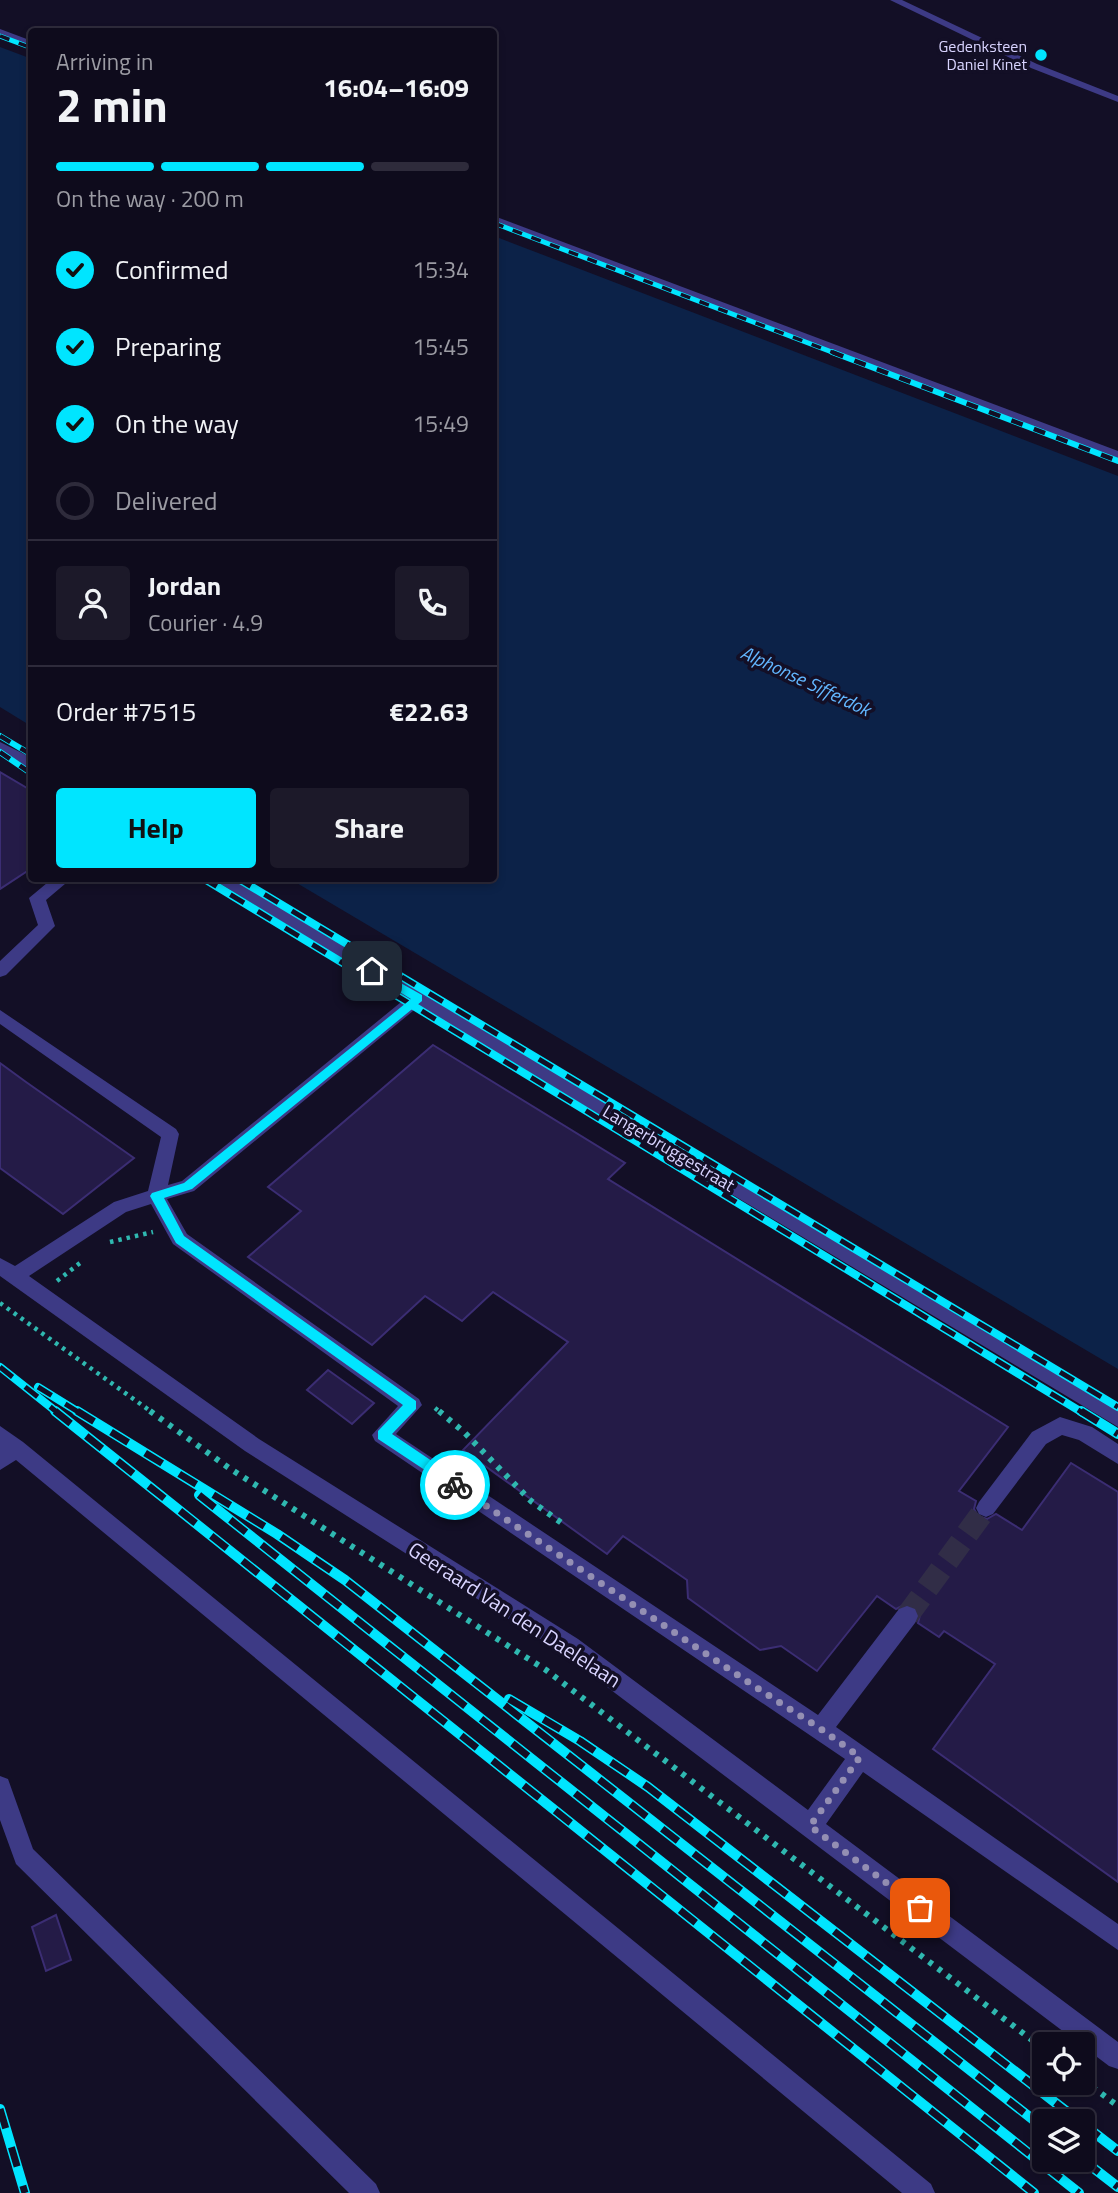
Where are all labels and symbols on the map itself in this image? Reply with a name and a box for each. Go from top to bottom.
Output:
place label: Gedenksteen Daniel Kinet [938,34,1027,76]
marker: Gedenksteen Daniel Kinet [1033,47,1049,63]
water label: Alphonse Sifferdok [736,637,878,724]
pin [342,941,402,1001]
street label: Langerbruggestraat [598,1098,741,1199]
courier [420,1450,490,1520]
street label: Geeraard Van den Daelelaan [402,1533,628,1695]
pin [890,1878,950,1938]

